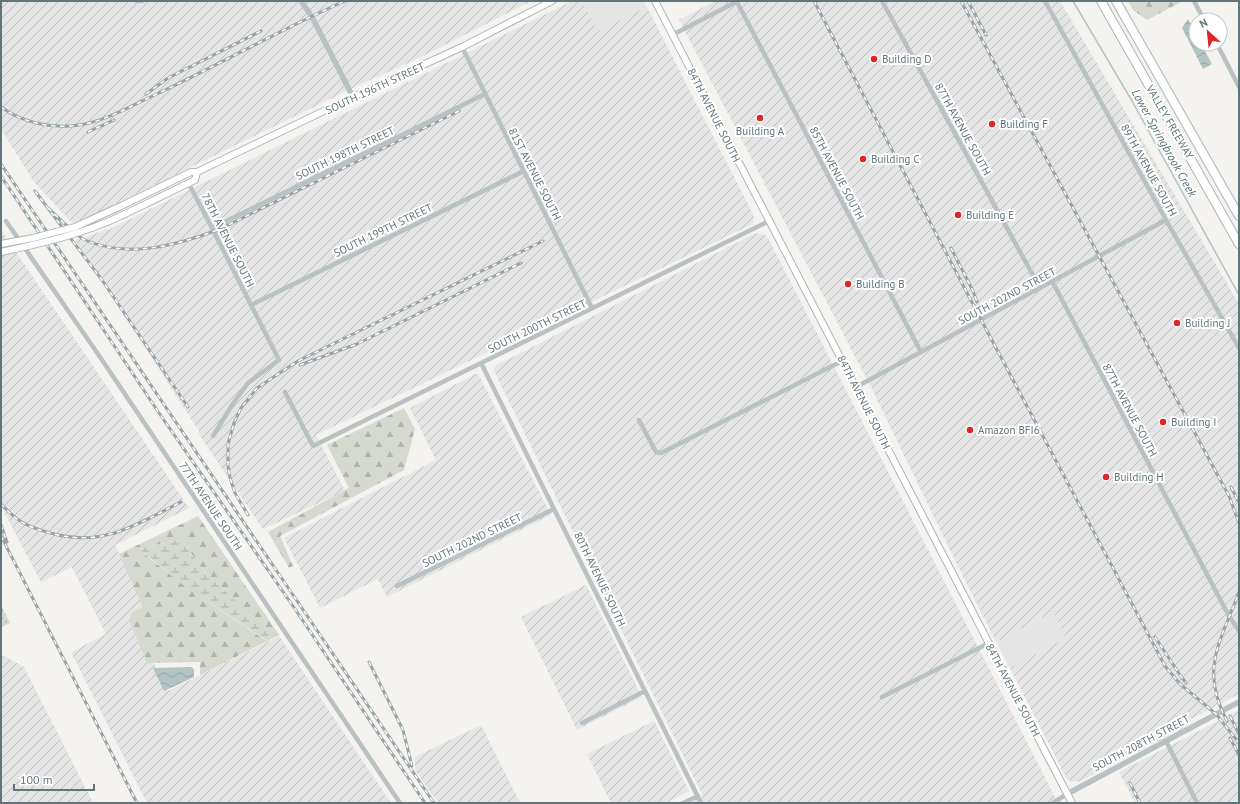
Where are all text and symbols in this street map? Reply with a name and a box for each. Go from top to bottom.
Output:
north arrow [1188,12,1228,52]
text: N [1197,15,1210,31]
place label: Building D [882,52,931,66]
marker: Building D [869,54,879,64]
street label: SOUTH 196TH STREET [323,59,427,117]
street label: 84TH AVENUE SOUTH [684,66,744,164]
street label: 87TH AVENUE SOUTH [932,80,994,178]
street label: VALLEY FREEWAY [1143,82,1197,162]
water label: Lower Springbrook Creek [1129,86,1201,200]
marker: Building A [755,113,765,123]
place label: Building F [1000,117,1048,131]
marker: Building F [987,119,997,129]
street label: 89TH AVENUE SOUTH [1118,121,1180,219]
street label: SOUTH 198TH STREET [293,123,397,183]
place label: Building A [736,124,785,138]
street label: 85TH AVENUE SOUTH [806,124,868,222]
street label: 81ST AVENUE SOUTH [506,126,564,222]
place label: Building C [871,152,920,166]
marker: Building C [858,154,868,164]
street label: 78TH AVENUE SOUTH [198,191,258,289]
street label: SOUTH 199TH STREET [331,200,435,260]
place label: Building E [966,208,1014,222]
marker: Building E [953,210,963,220]
street label: SOUTH 202ND STREET [956,264,1058,328]
place label: Building B [856,277,905,291]
marker: Building B [843,279,853,289]
street label: SOUTH 200TH STREET [485,296,589,356]
place label: Building J [1185,316,1230,330]
marker: Building J [1172,318,1182,328]
street label: 84TH AVENUE SOUTH [834,353,894,451]
street label: 87TH AVENUE SOUTH [1099,361,1161,459]
place label: Building I [1171,415,1216,429]
marker: Building I [1158,417,1168,427]
place label: Amazon BFI6 [978,423,1040,437]
marker: Amazon BFI6 [965,425,975,435]
street label: 77TH AVENUE SOUTH [176,459,246,553]
place label: Building H [1114,470,1164,484]
marker: Building H [1101,472,1111,482]
street label: SOUTH 202ND STREET [420,510,524,570]
street label: 80TH AVENUE SOUTH [571,529,629,629]
street label: 84TH AVENUE SOUTH [982,641,1044,739]
street label: SOUTH 208TH STREET [1090,712,1192,774]
scale bar [14,766,94,792]
text: 100 m [20,772,53,787]

